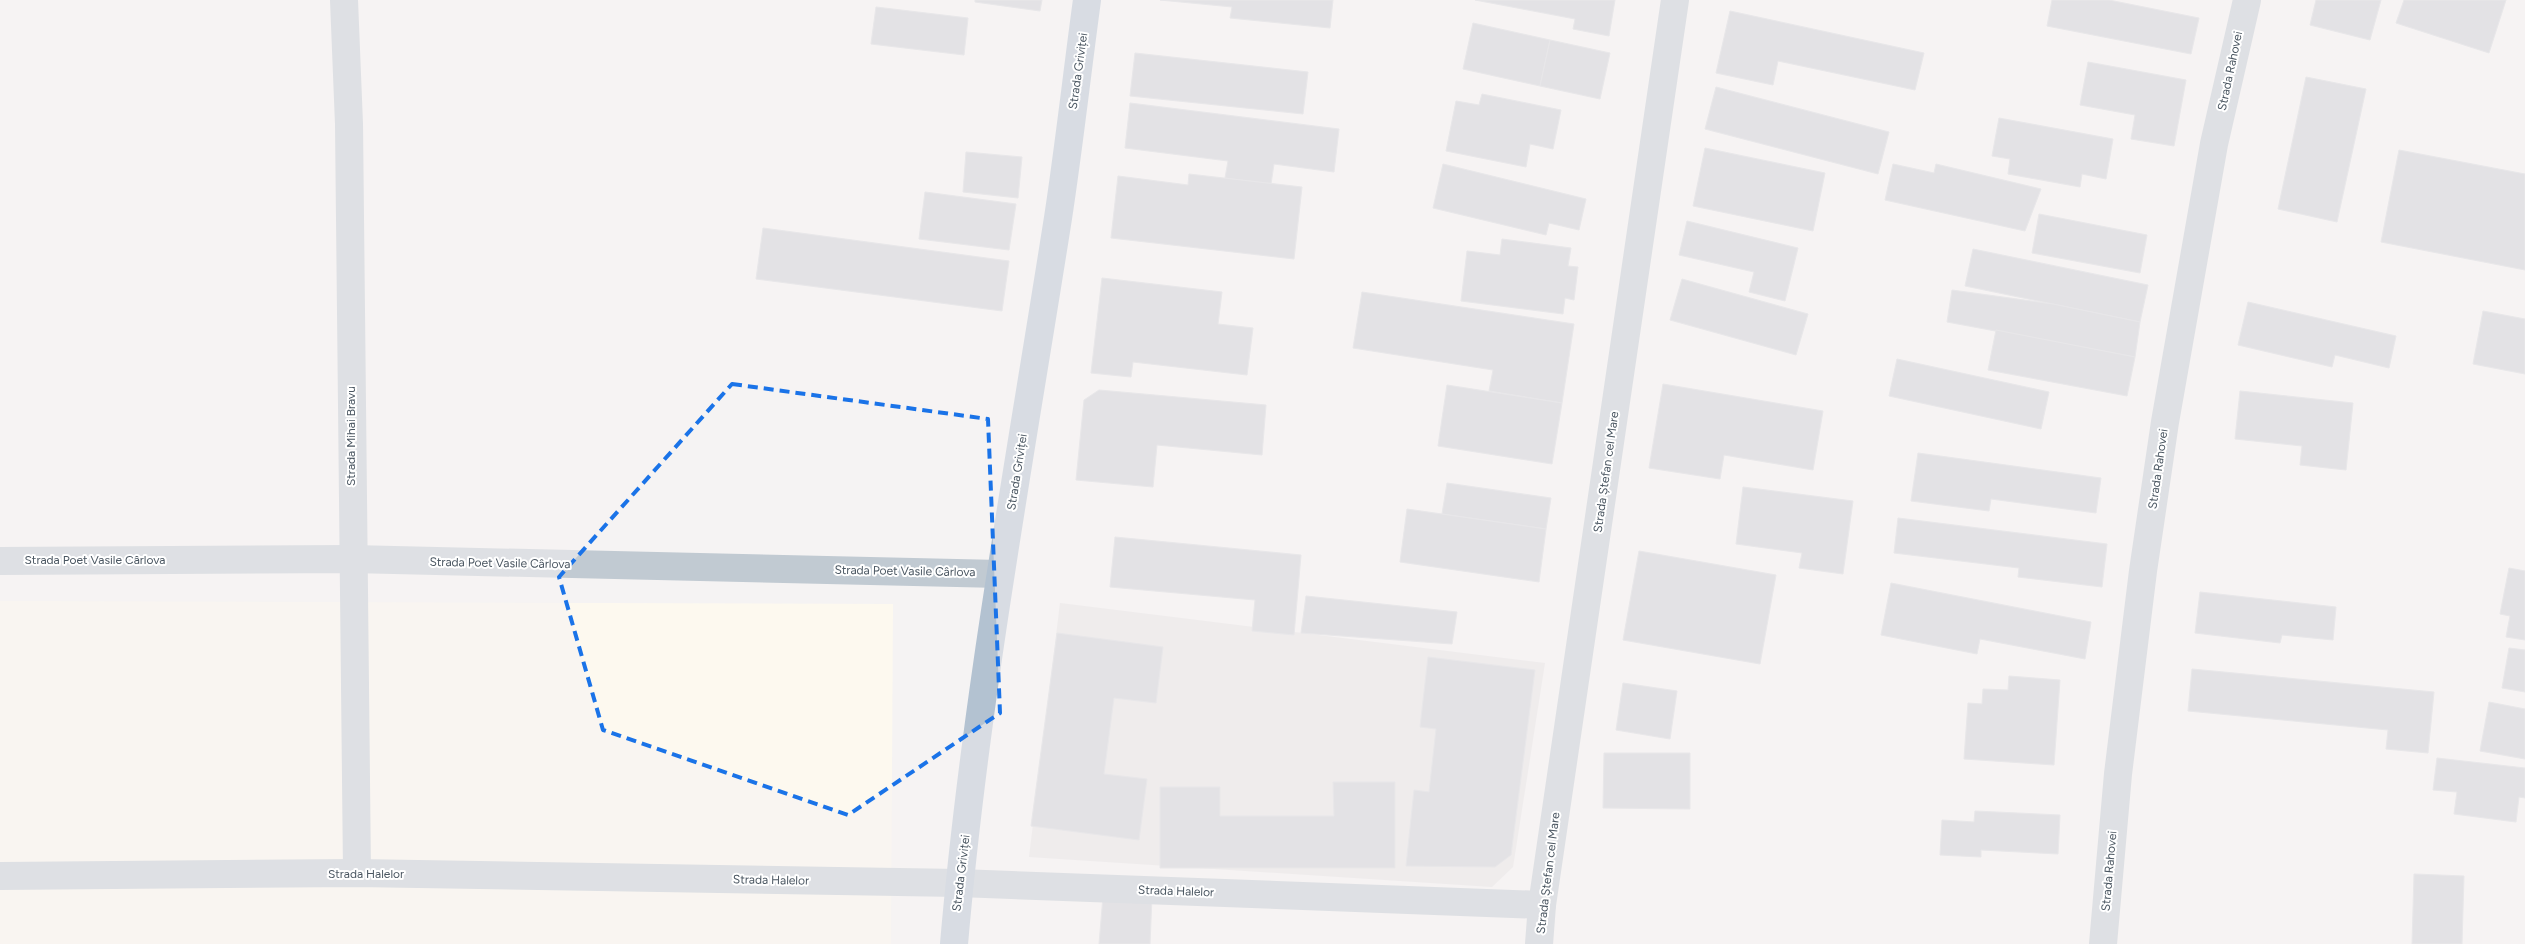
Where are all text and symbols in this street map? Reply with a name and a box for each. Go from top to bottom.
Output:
street label: Strada Rahovei [2215,30,2245,112]
street label: Strada Griviței [1066,32,1090,110]
street label: Strada Mihai Bravu [344,386,358,486]
street label: Strada Ștefan cel Mare [1591,410,1622,534]
street label: Strada Rahovei [2145,428,2171,510]
street label: Strada Griviței [1004,433,1030,511]
street label: Strada Poet Vasile Cârlova [24,553,166,567]
street label: Strada Poet Vasile Cârlova [429,555,571,571]
street label: Strada Poet Vasile Cârlova [834,563,976,579]
street label: Strada Ștefan cel Mare [1534,811,1562,935]
street label: Strada Rahovei [2099,830,2119,912]
street label: Strada Griviței [949,834,973,912]
street label: Strada Halelor [328,867,404,881]
street label: Strada Halelor [733,872,809,888]
street label: Strada Halelor [1138,883,1214,899]

